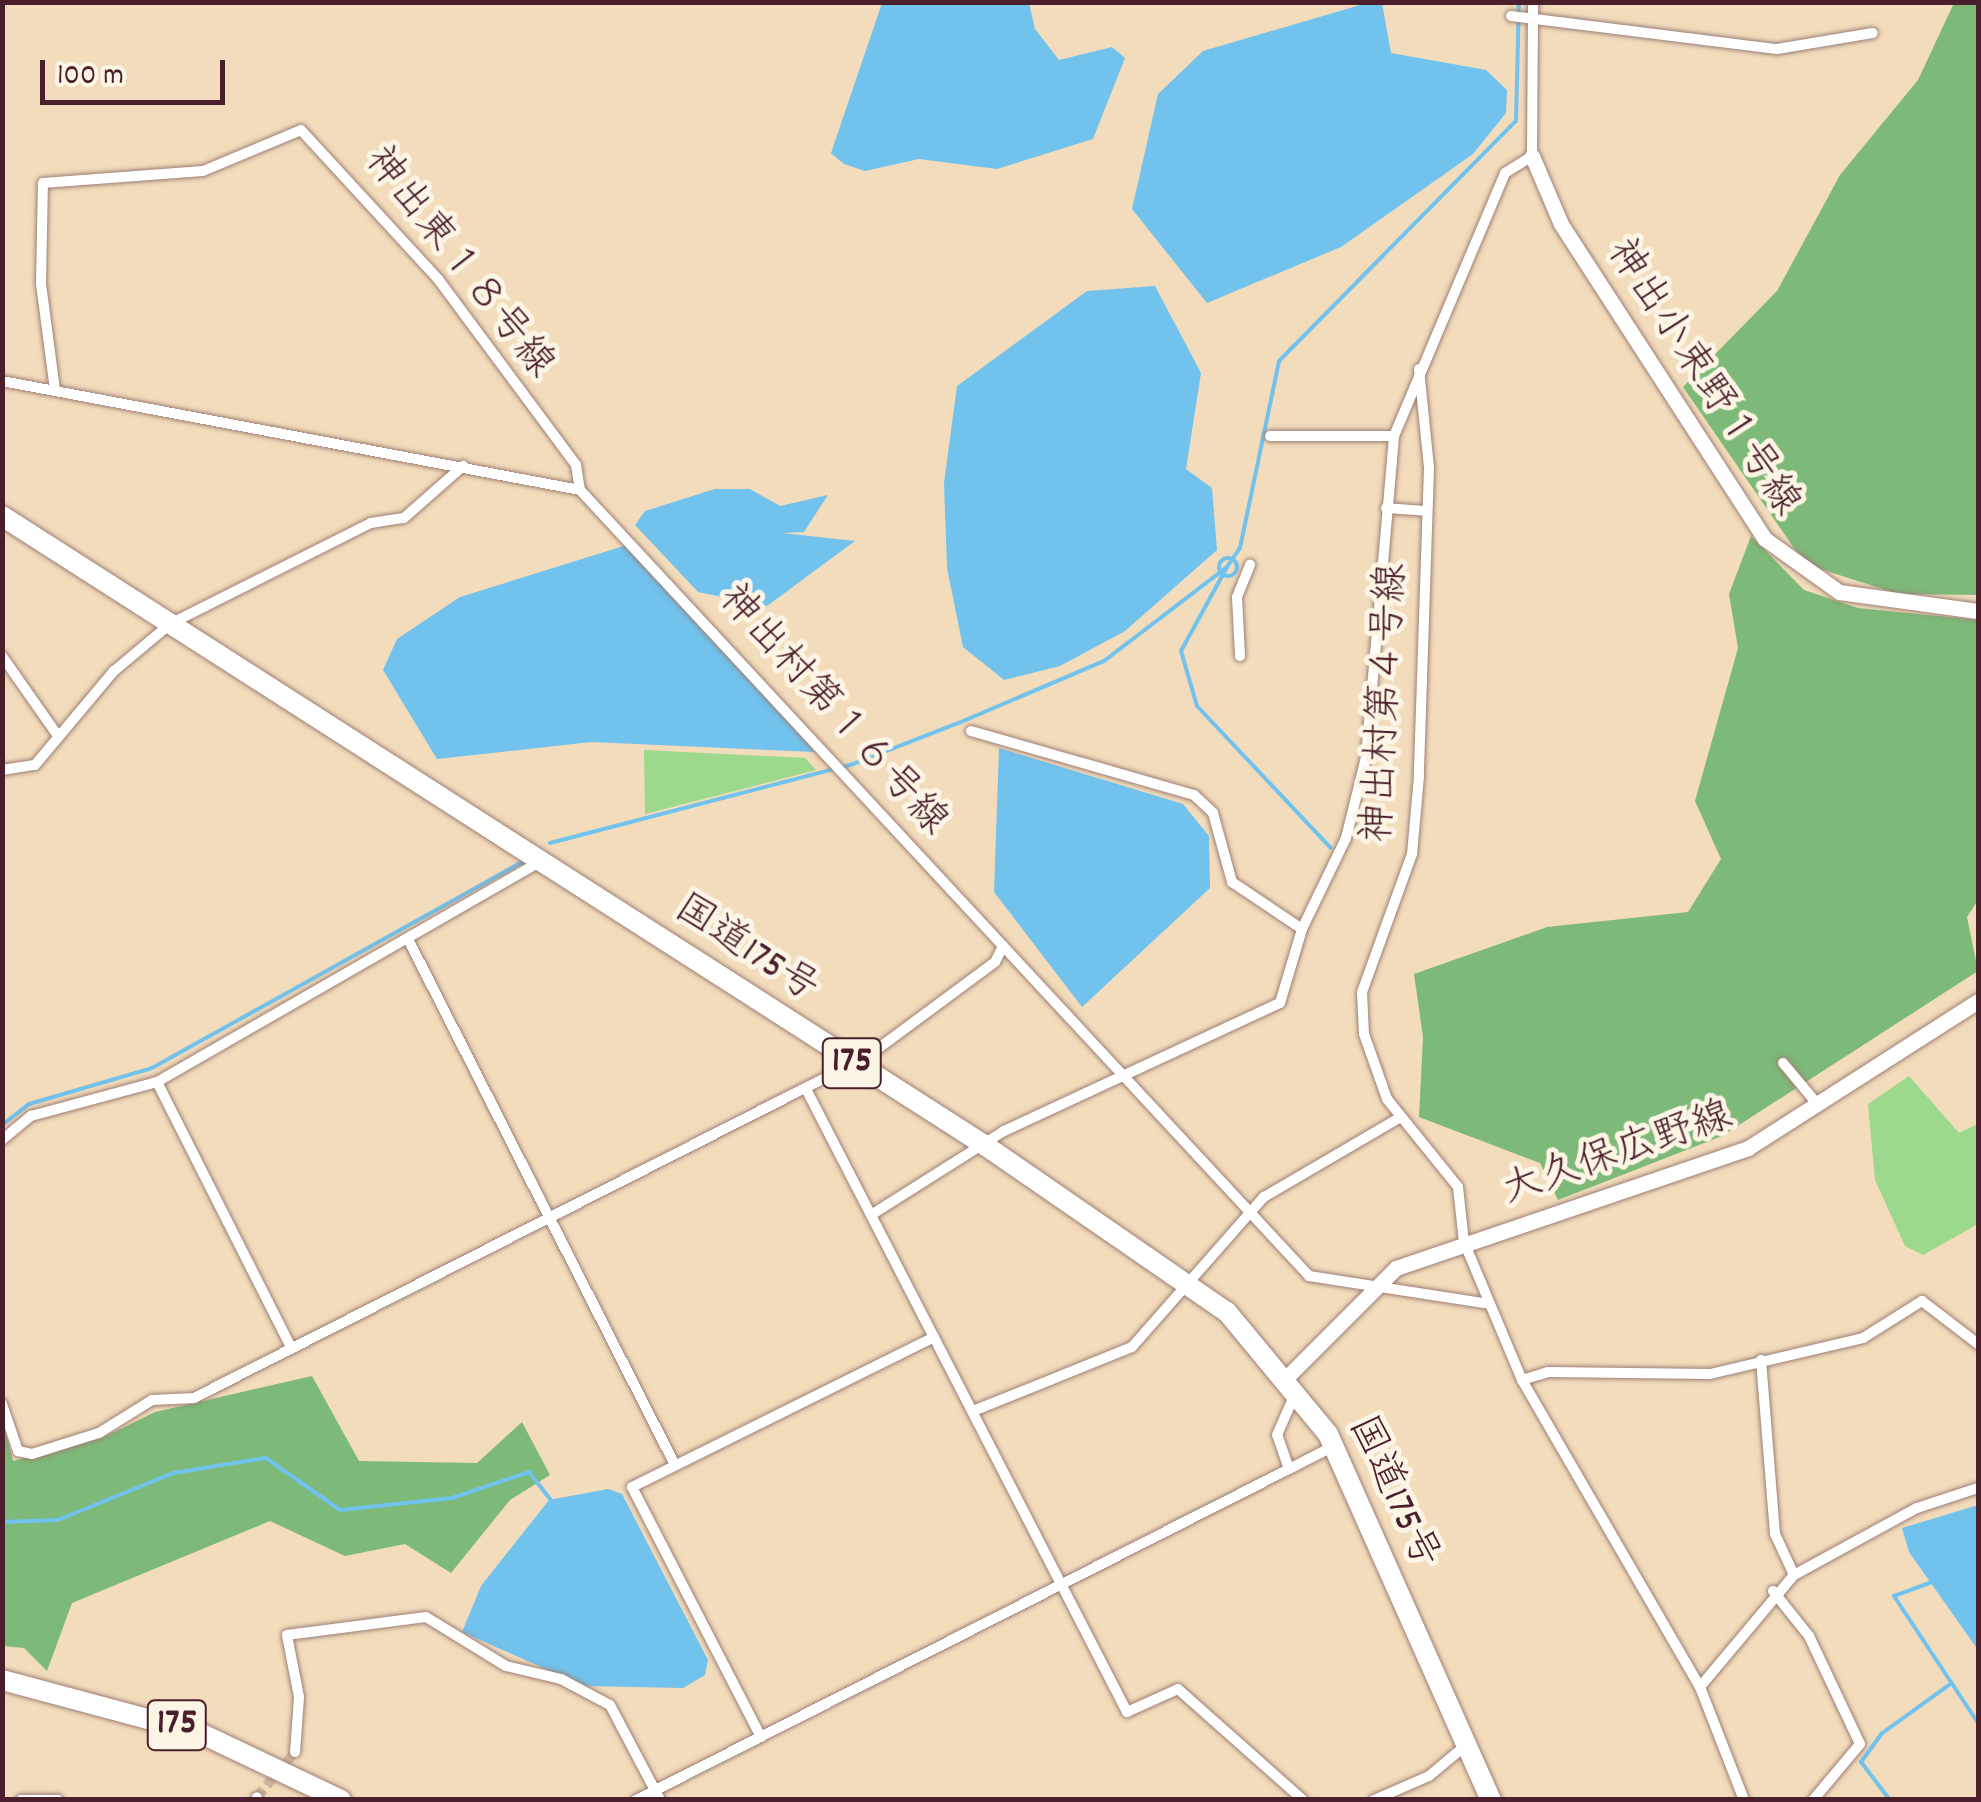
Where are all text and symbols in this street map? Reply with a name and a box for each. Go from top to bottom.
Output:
scale bar [45,40,230,102]
text: 100 m [57,56,124,99]
street label: 神出東１８号線 [352,139,562,389]
street label: 神出小束野１号線 [1594,232,1808,526]
street label: 神出村第４号線 [1357,562,1419,844]
street label: 神出村第１６号線 [706,577,956,847]
street label: 国道175号 [664,887,826,1015]
road number: 175 [820,1030,884,1096]
street label: 大久保広野線 [1497,1094,1739,1218]
street label: 国道175号 [1335,1409,1447,1577]
road number: 175 [144,1692,210,1758]

